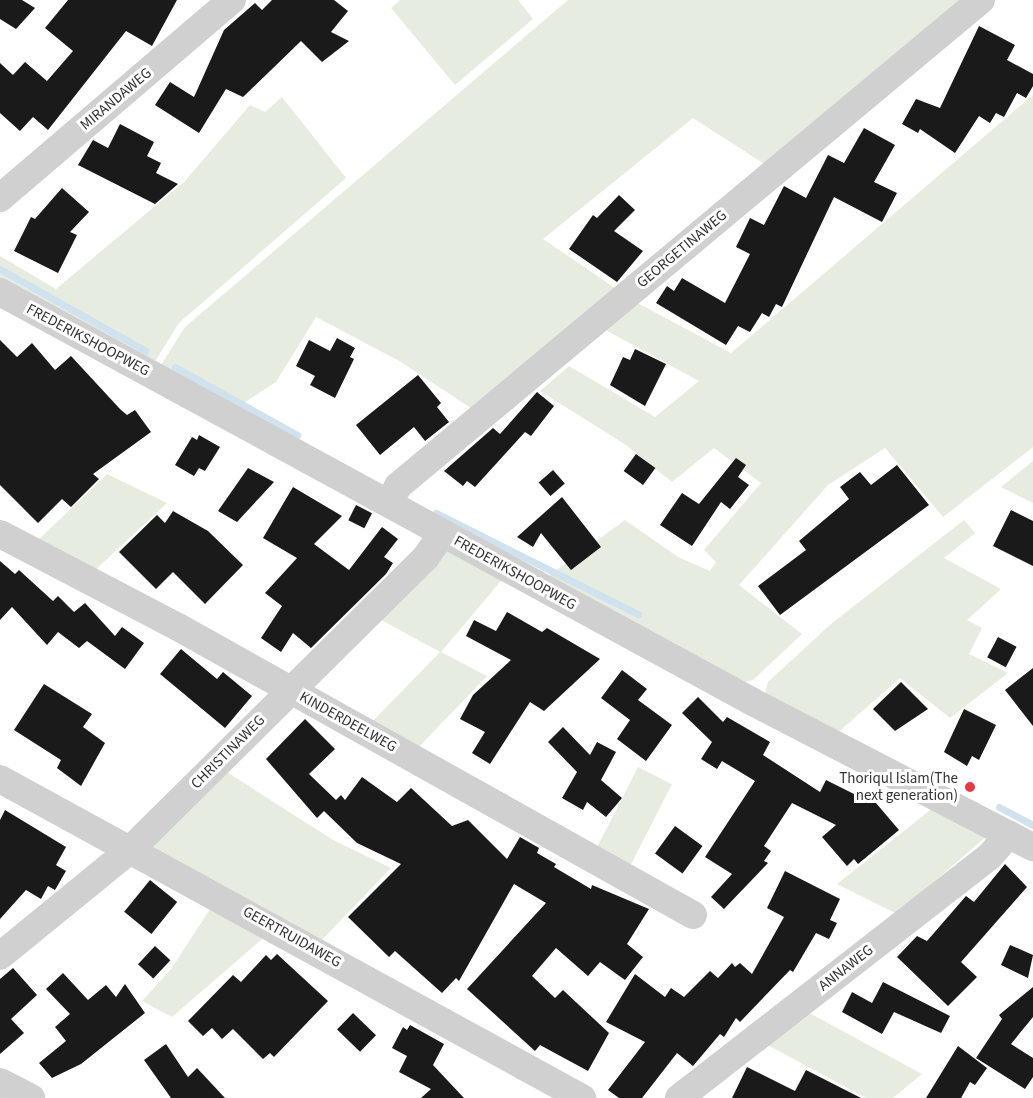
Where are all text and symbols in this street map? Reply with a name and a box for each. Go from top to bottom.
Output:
street label: MIRANDAWEG [77,64,155,134]
street label: GEORGETINAWEG [633,206,731,292]
street label: FREDERIKSHOOPWEG [23,300,153,380]
street label: FREDERIKSHOOPWEG [451,532,579,614]
street label: KINDERDEELWEG [296,688,400,756]
street label: CHRISTINAWEG [187,711,269,793]
place label: Thoriqul Islam(The next generation) [839,769,958,804]
marker: Thoriqul Islam(The next generation) [963,780,977,794]
street label: GEERTRUIDAWEG [240,903,344,971]
street label: ANNAWEG [815,941,877,995]

